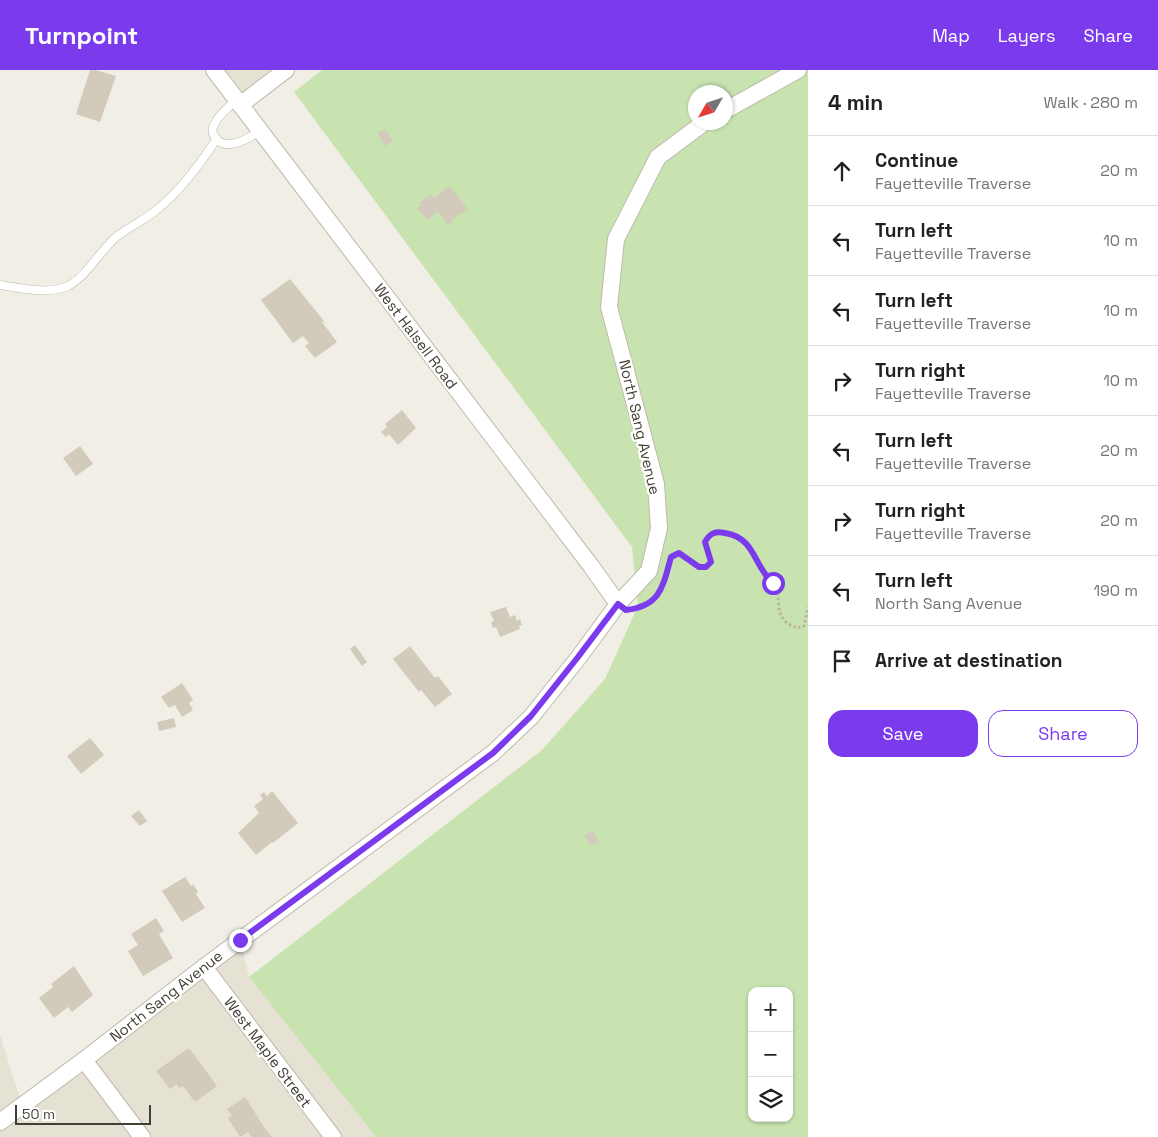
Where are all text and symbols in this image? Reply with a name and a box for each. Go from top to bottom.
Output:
text: Turnpoint [25,20,138,51]
text: Map [932,24,970,47]
text: Layers [998,24,1055,47]
text: Share [1083,24,1133,47]
north arrow [688,85,733,130]
text: 4 min [828,89,883,116]
text: Walk · 280 m [1043,92,1138,113]
text: Continue [875,148,958,173]
icon: ahead [828,157,856,185]
text: 20 m [1100,160,1138,181]
text: Fayetteville Traverse [875,173,1031,194]
text: Turn left [875,218,953,243]
icon: left [828,227,856,255]
text: 10 m [1103,230,1138,251]
text: Fayetteville Traverse [875,243,1031,264]
street label: West Halsell Road [370,279,462,393]
text: Turn left [875,288,953,313]
icon: left [828,297,856,325]
text: 10 m [1103,300,1138,321]
text: Fayetteville Traverse [875,313,1031,334]
street label: North Sang Avenue [615,358,665,497]
text: Turn right [875,358,965,383]
icon: right [828,367,856,395]
text: 10 m [1103,370,1138,391]
text: Fayetteville Traverse [875,383,1031,404]
text: Turn left [875,428,953,453]
icon: left [828,437,856,465]
text: 20 m [1100,440,1138,461]
text: Fayetteville Traverse [875,453,1031,474]
text: Turn right [875,498,965,523]
icon: right [828,507,856,535]
text: 20 m [1100,510,1138,531]
text: Fayetteville Traverse [875,523,1031,544]
text: Turn left [875,568,953,593]
route start [762,572,785,595]
icon: left [828,577,856,605]
text: 190 m [1093,580,1138,601]
text: North Sang Avenue [875,593,1022,614]
icon: arrive [828,647,856,675]
text: Arrive at destination [875,648,1063,673]
button: Save [828,710,978,757]
button: Share [988,710,1138,757]
route end [229,929,252,952]
street label: North Sang Avenue [106,946,226,1046]
map controls [748,987,793,1122]
button: + [748,987,793,1032]
street label: West Maple Street [220,993,316,1111]
button: − [748,1032,793,1077]
button: layers [748,1077,793,1122]
scale bar [15,1102,151,1125]
text: 50 m [22,1105,55,1123]

